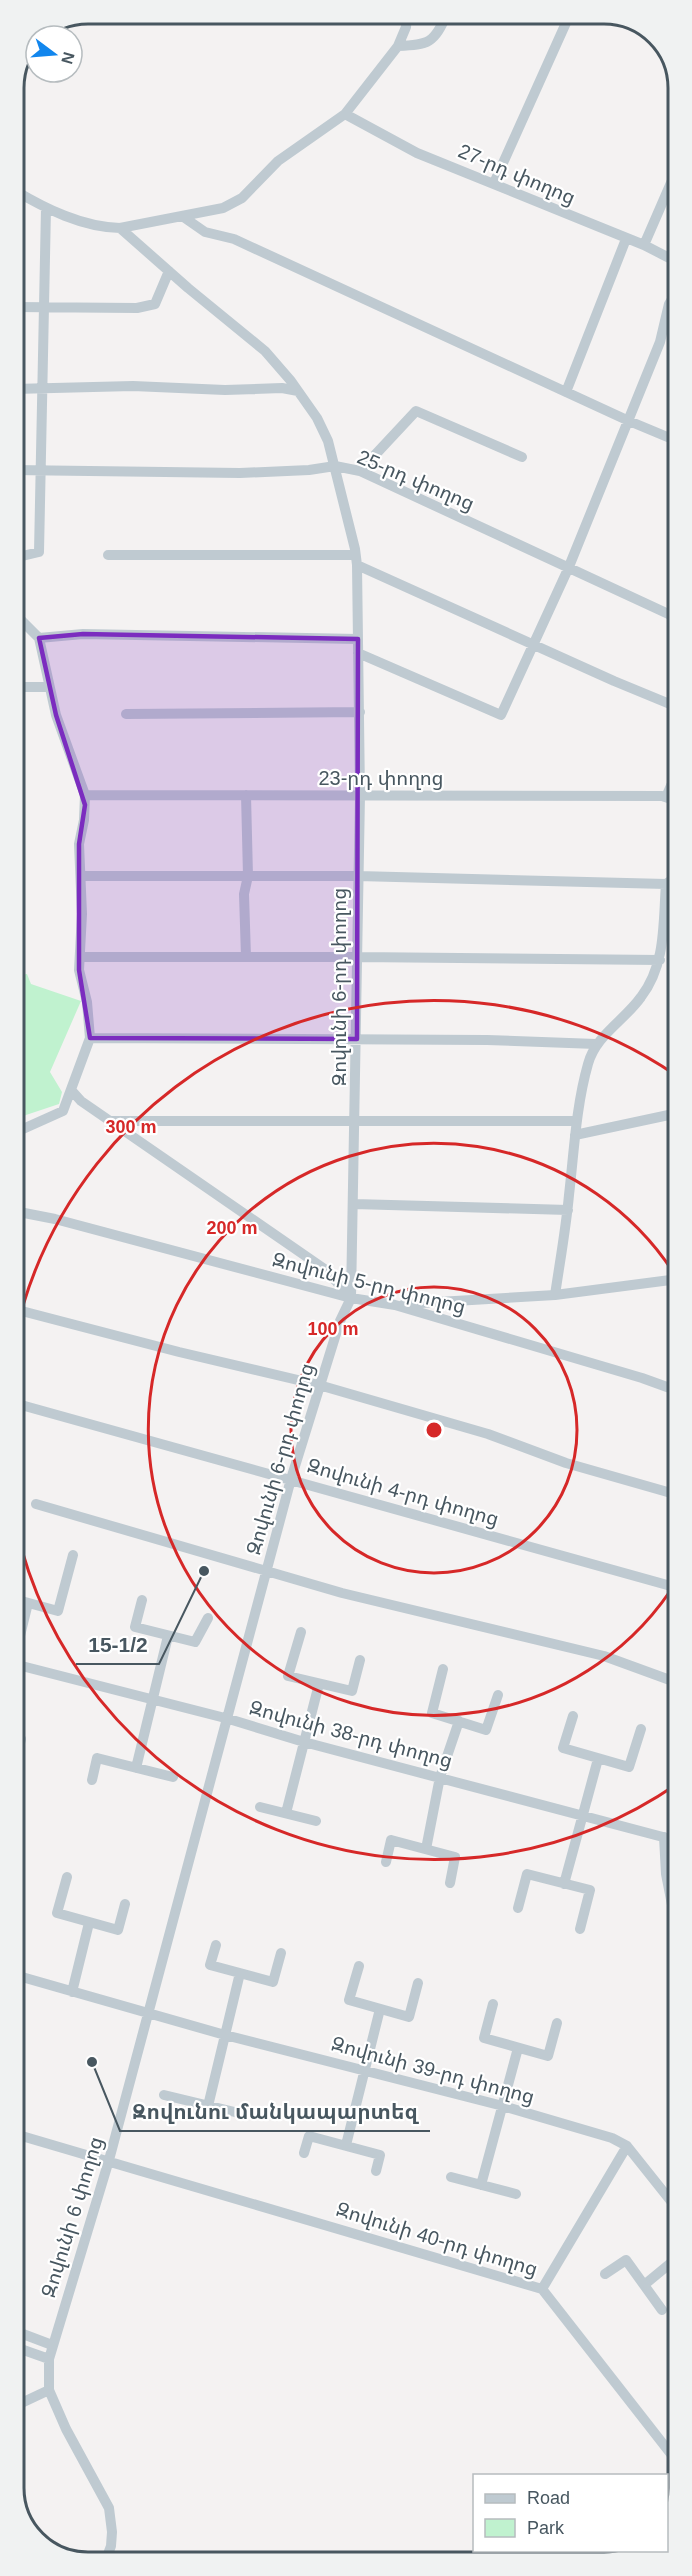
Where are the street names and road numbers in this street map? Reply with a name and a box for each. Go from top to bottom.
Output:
street label: 27-րդ փողոց [455,139,579,210]
street label: 25-րդ փողոց [354,445,478,516]
street label: 23-րդ փողոց [318,767,444,790]
street label: Զովունի 6-րդ փողոց [328,888,351,1086]
street label: Զովունի 5-րդ փողոց [270,1248,468,1319]
street label: Զովունի 6-րդ փողոց [242,1361,319,1558]
street label: Զովունի 4-րդ փողոց [304,1454,501,1531]
street label: Զովունի 38-րդ փողոց [247,1696,455,1773]
street label: Զովունի 39-րդ փողոց [329,2032,537,2109]
street label: Զովունի 6 փողոց [37,2134,108,2300]
street label: Զովունի 40-րդ փողոց [333,2198,540,2281]

